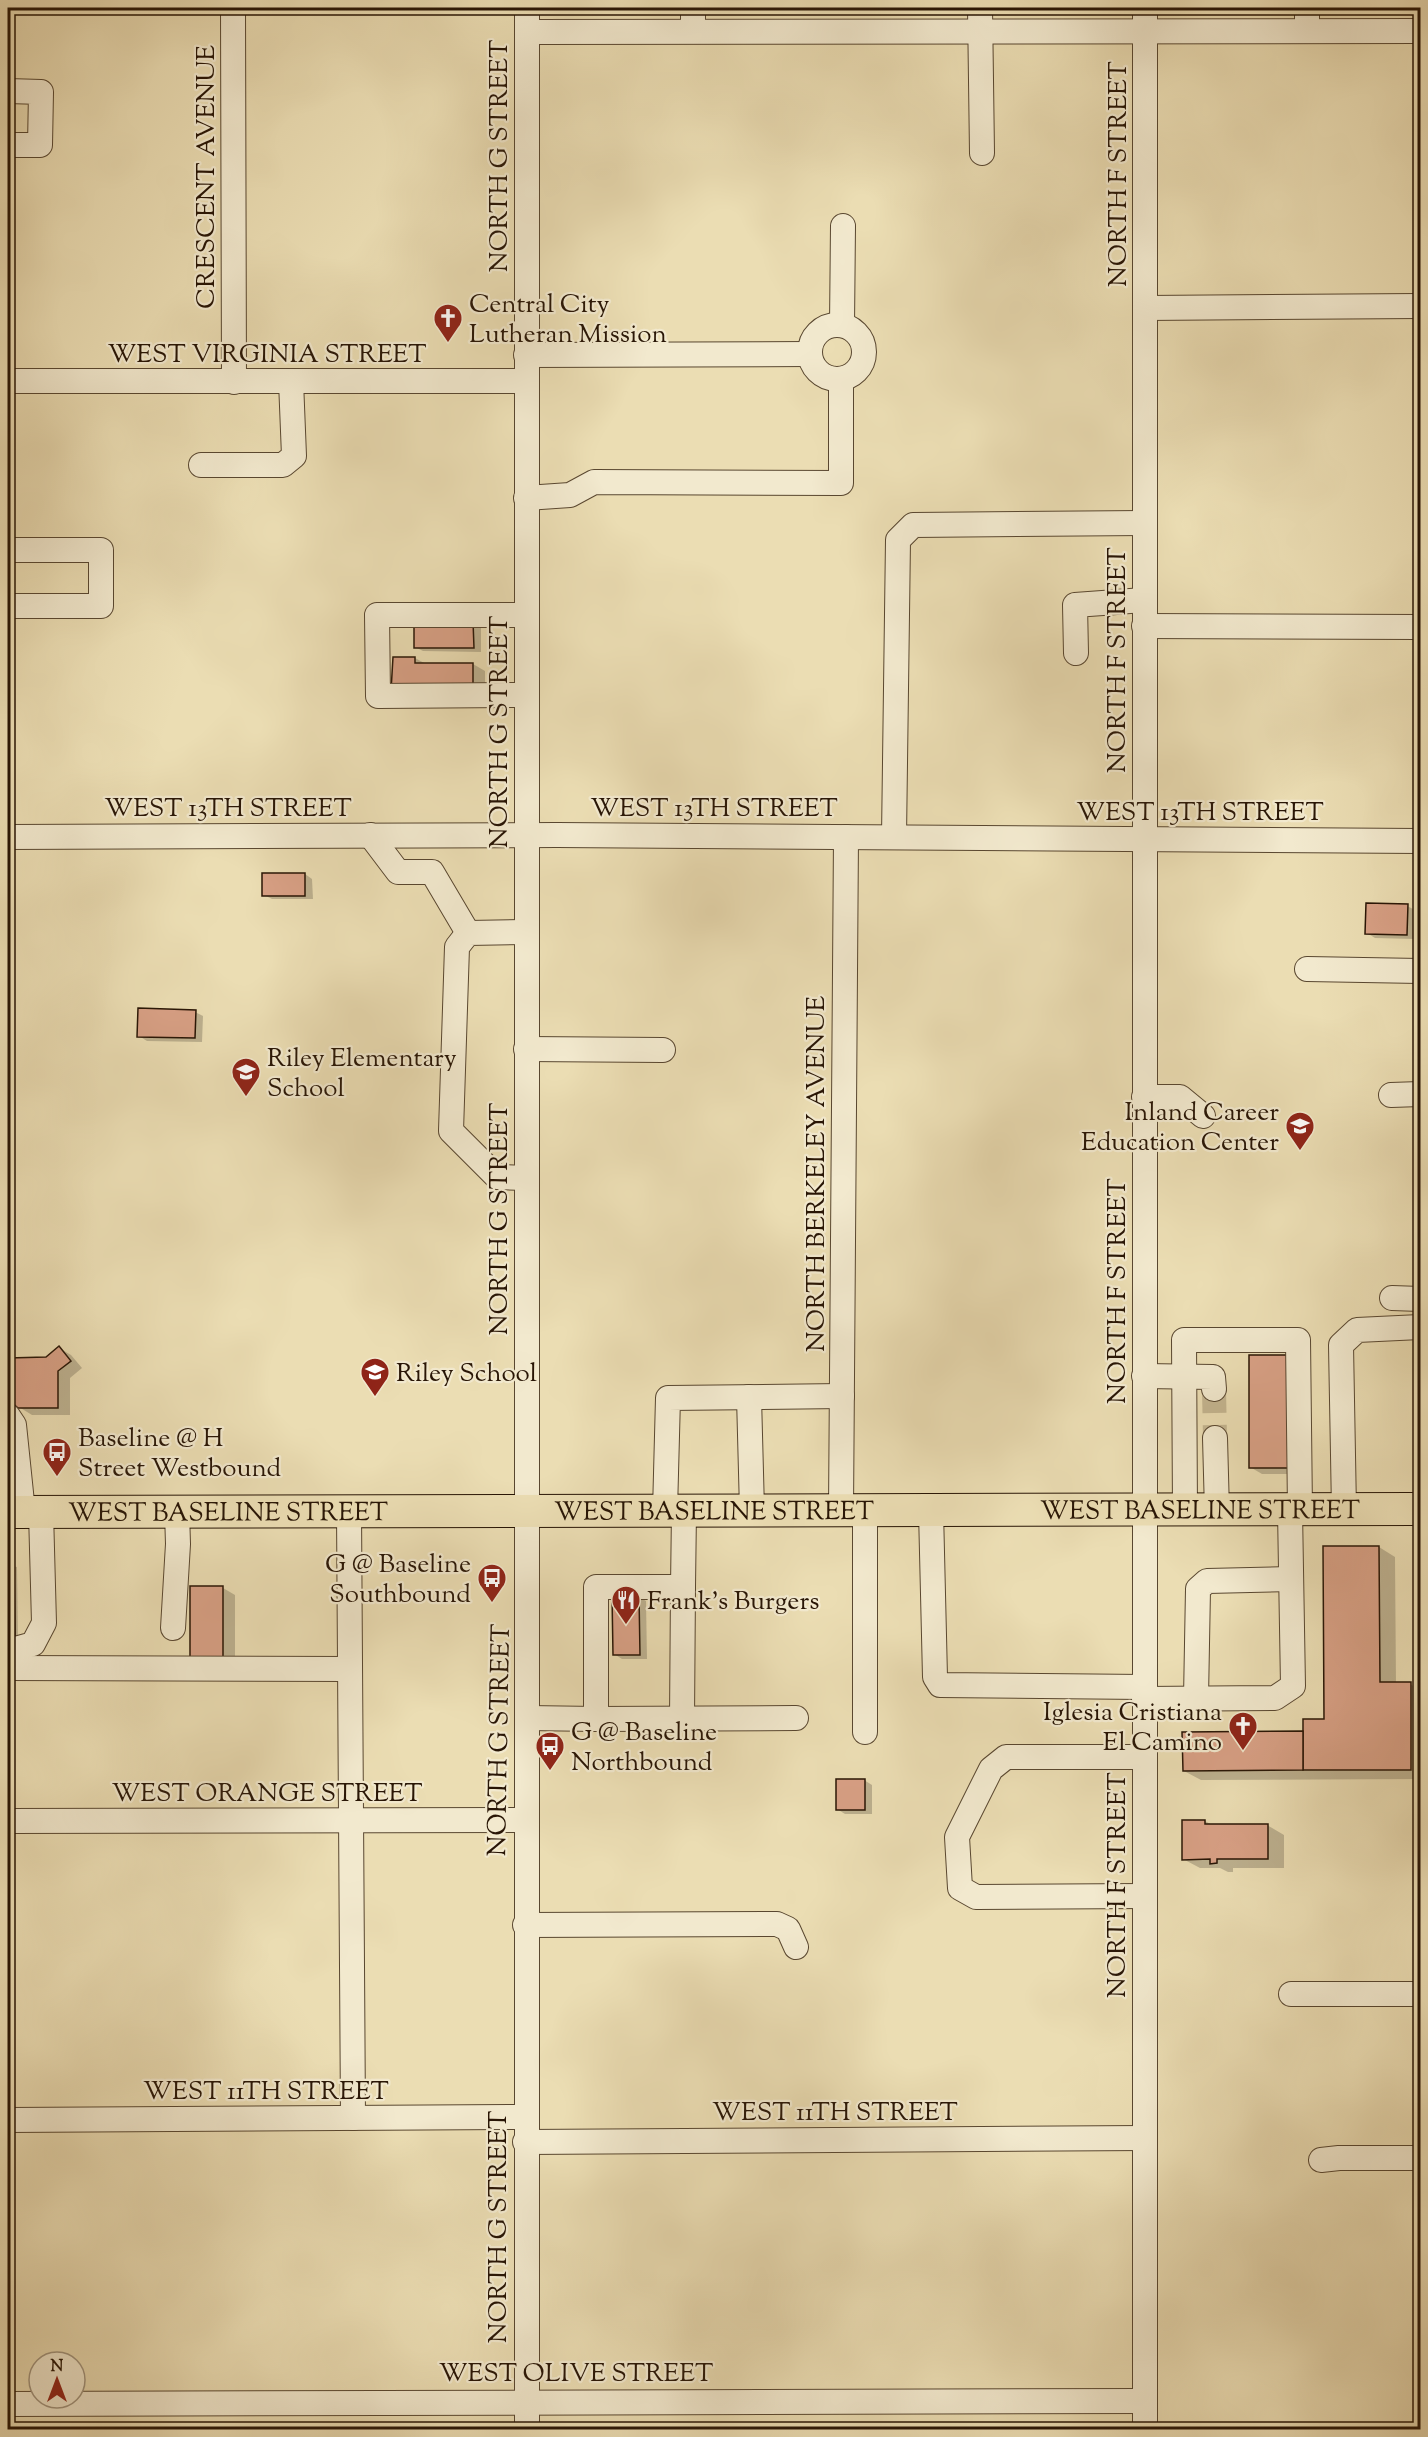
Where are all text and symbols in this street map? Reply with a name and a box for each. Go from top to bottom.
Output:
street label: NORTH G STREET [482,40,519,272]
street label: CRESCENT AVENUE [189,45,226,309]
street label: NORTH F STREET [1101,61,1138,287]
place label: Central City Lutheran Mission [469,287,667,354]
church icon: Central City Lutheran Mission [432,302,464,344]
street label: WEST VIRGINIA STREET [107,337,427,374]
street label: NORTH F STREET [1100,547,1137,773]
street label: NORTH G STREET [482,616,519,848]
street label: WEST 13TH STREET [104,791,352,828]
street label: WEST 13TH STREET [590,791,838,828]
street label: WEST 13TH STREET [1076,795,1324,832]
street label: NORTH BERKELEY AVENUE [799,996,836,1352]
place label: Riley Elementary School [267,1041,457,1108]
school or university icon: Riley Elementary School [230,1056,262,1098]
place label: Inland Career Education Center [1081,1095,1279,1162]
street label: NORTH G STREET [482,1103,519,1335]
school or university icon: Inland Career Education Center [1284,1110,1316,1152]
street label: NORTH F STREET [1100,1178,1137,1404]
school or university icon: Riley School [359,1356,391,1398]
place label: Riley School [396,1356,537,1393]
place label: Baseline @ H Street Westbound [78,1421,282,1488]
bus stop icon: Baseline @ H Street Westbound [41,1436,73,1478]
street label: WEST BASELINE STREET [1040,1493,1360,1531]
street label: WEST BASELINE STREET [554,1494,874,1532]
street label: WEST BASELINE STREET [68,1495,388,1533]
place label: G @ Baseline Southbound [325,1547,471,1614]
bus stop icon: G @ Baseline Southbound [476,1562,508,1604]
restaurant icon: Frank's Burgers [610,1584,642,1626]
place label: Frank's Burgers [647,1584,819,1621]
street label: NORTH G STREET [480,1623,521,1857]
place label: Iglesia Cristiana El Camino [1043,1695,1222,1762]
church icon: Iglesia Cristiana El Camino [1227,1710,1259,1752]
place label: G @ Baseline Northbound [571,1715,717,1782]
bus stop icon: G @ Baseline Northbound [534,1730,566,1772]
street label: NORTH F STREET [1100,1772,1137,1998]
street label: WEST ORANGE STREET [111,1776,423,1813]
street label: WEST 11TH STREET [143,2074,389,2111]
street label: WEST 11TH STREET [712,2095,958,2132]
street label: NORTH G STREET [481,2111,518,2343]
north arrow [27,2350,87,2410]
text: N [51,2356,64,2379]
street label: WEST OLIVE STREET [439,2356,713,2393]

